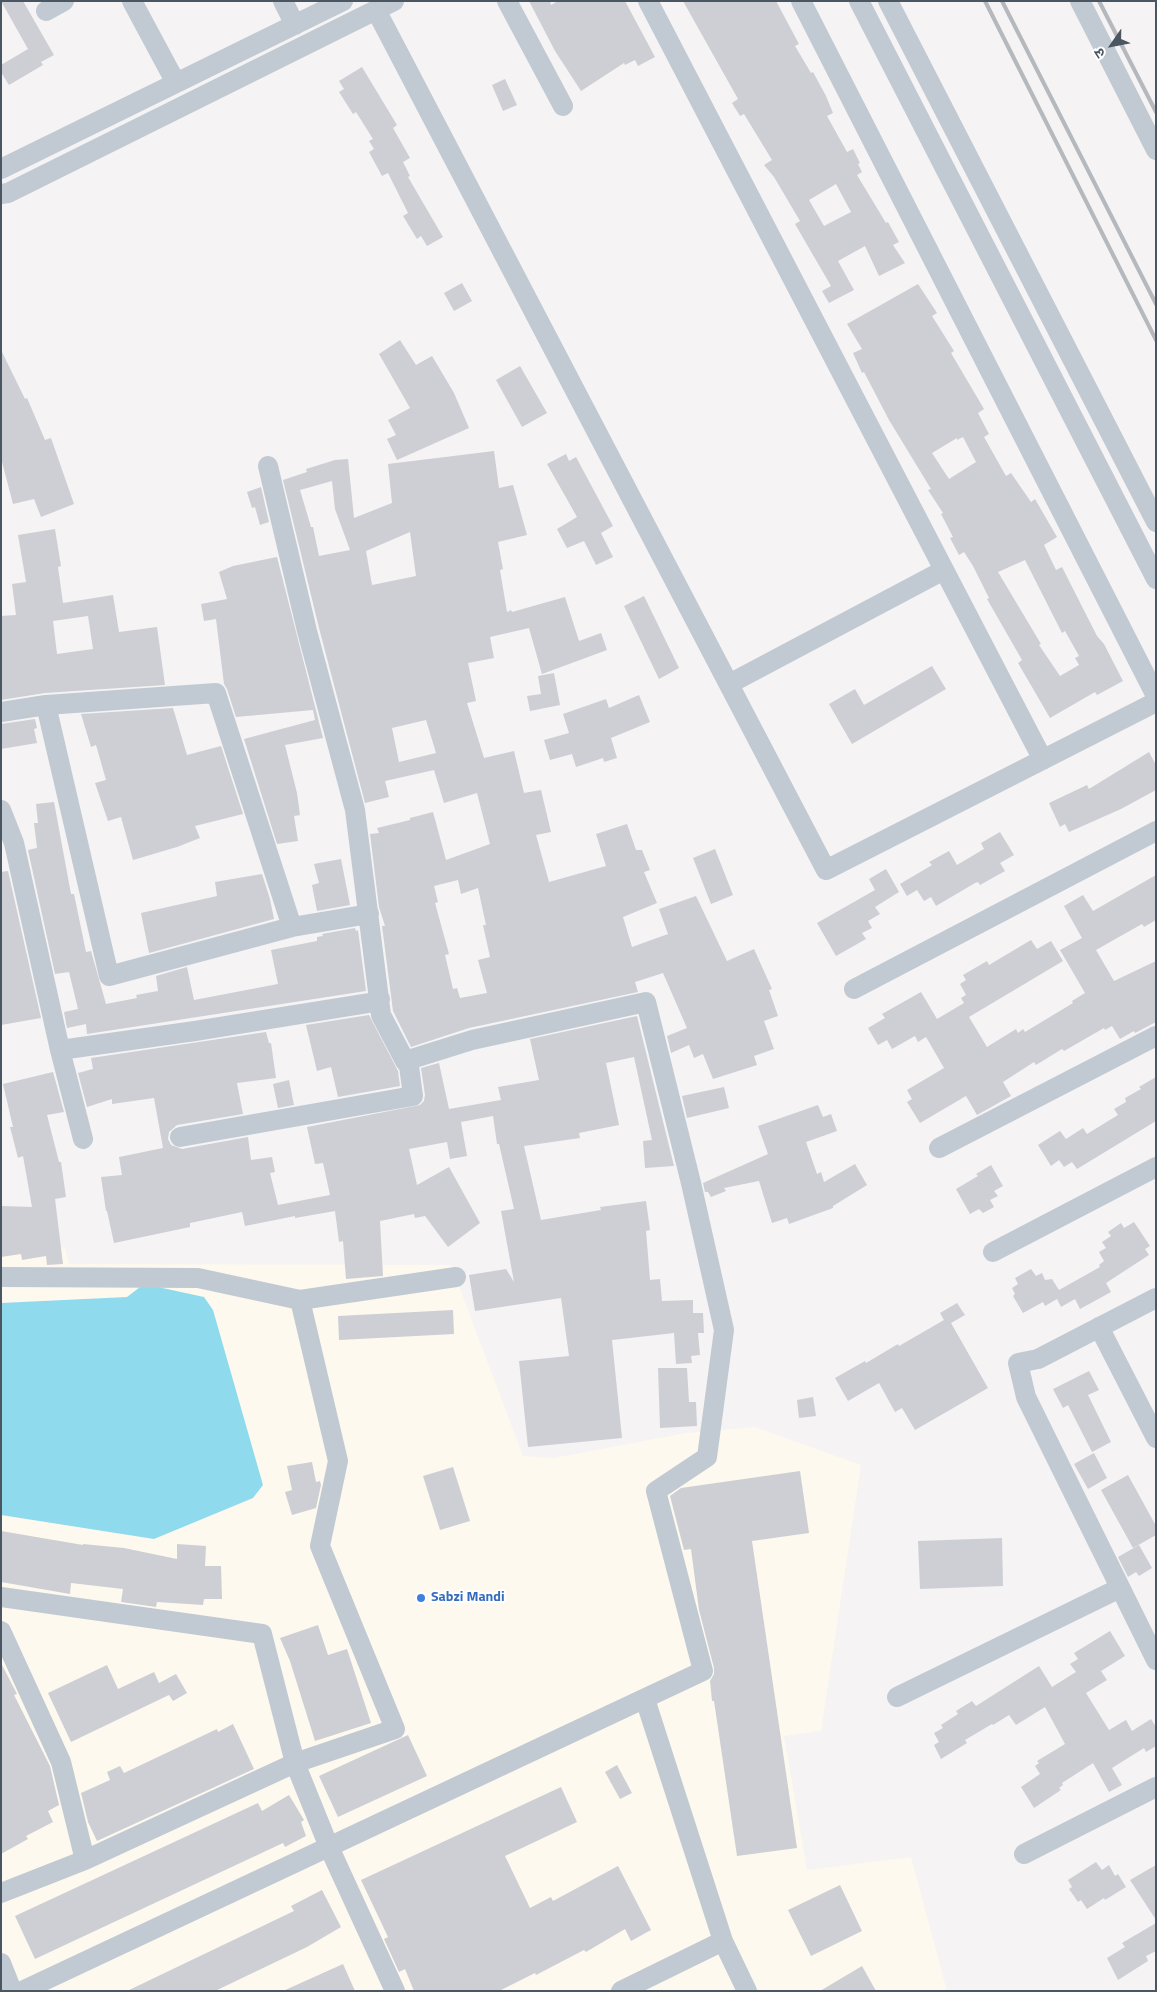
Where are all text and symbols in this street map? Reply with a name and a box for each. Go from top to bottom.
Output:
north arrow [1087,20,1137,70]
text: उ [1088,44,1110,63]
place label: Sabzi Mandi [431,1590,505,1606]
marker: Sabzi Mandi [415,1592,427,1604]

